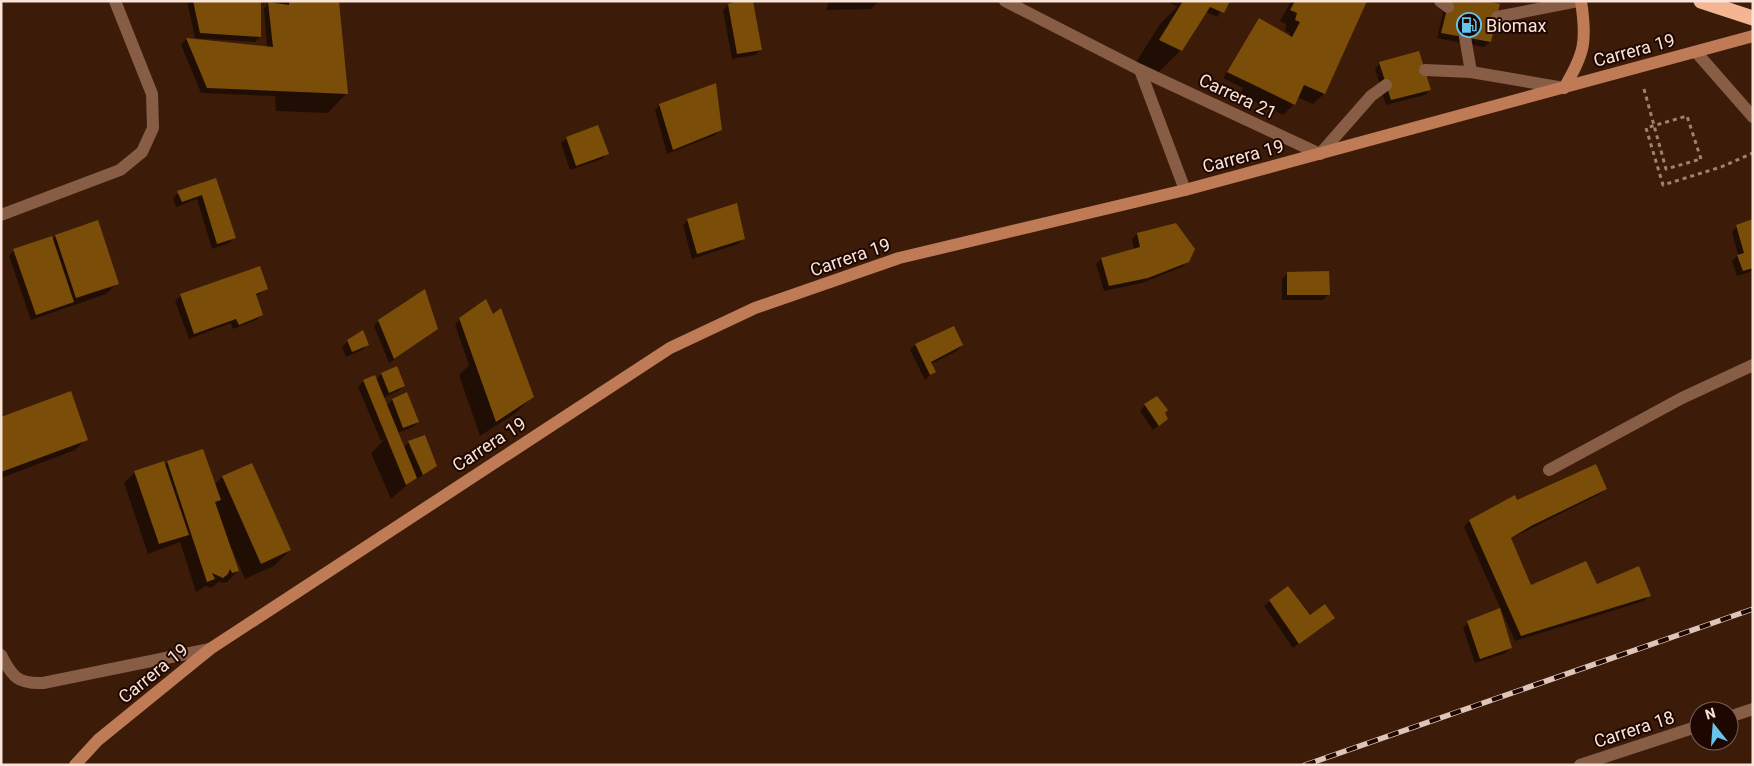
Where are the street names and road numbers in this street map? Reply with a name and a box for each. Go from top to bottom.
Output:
street label: Carrera 19 [1591,29,1677,71]
street label: Carrera 21 [1196,69,1280,123]
street label: Carrera 19 [1200,135,1286,177]
street label: Carrera 19 [807,234,893,280]
street label: Carrera 19 [448,413,530,475]
street label: Carrera 19 [114,639,192,707]
street label: Carrera 18 [1591,706,1677,752]

